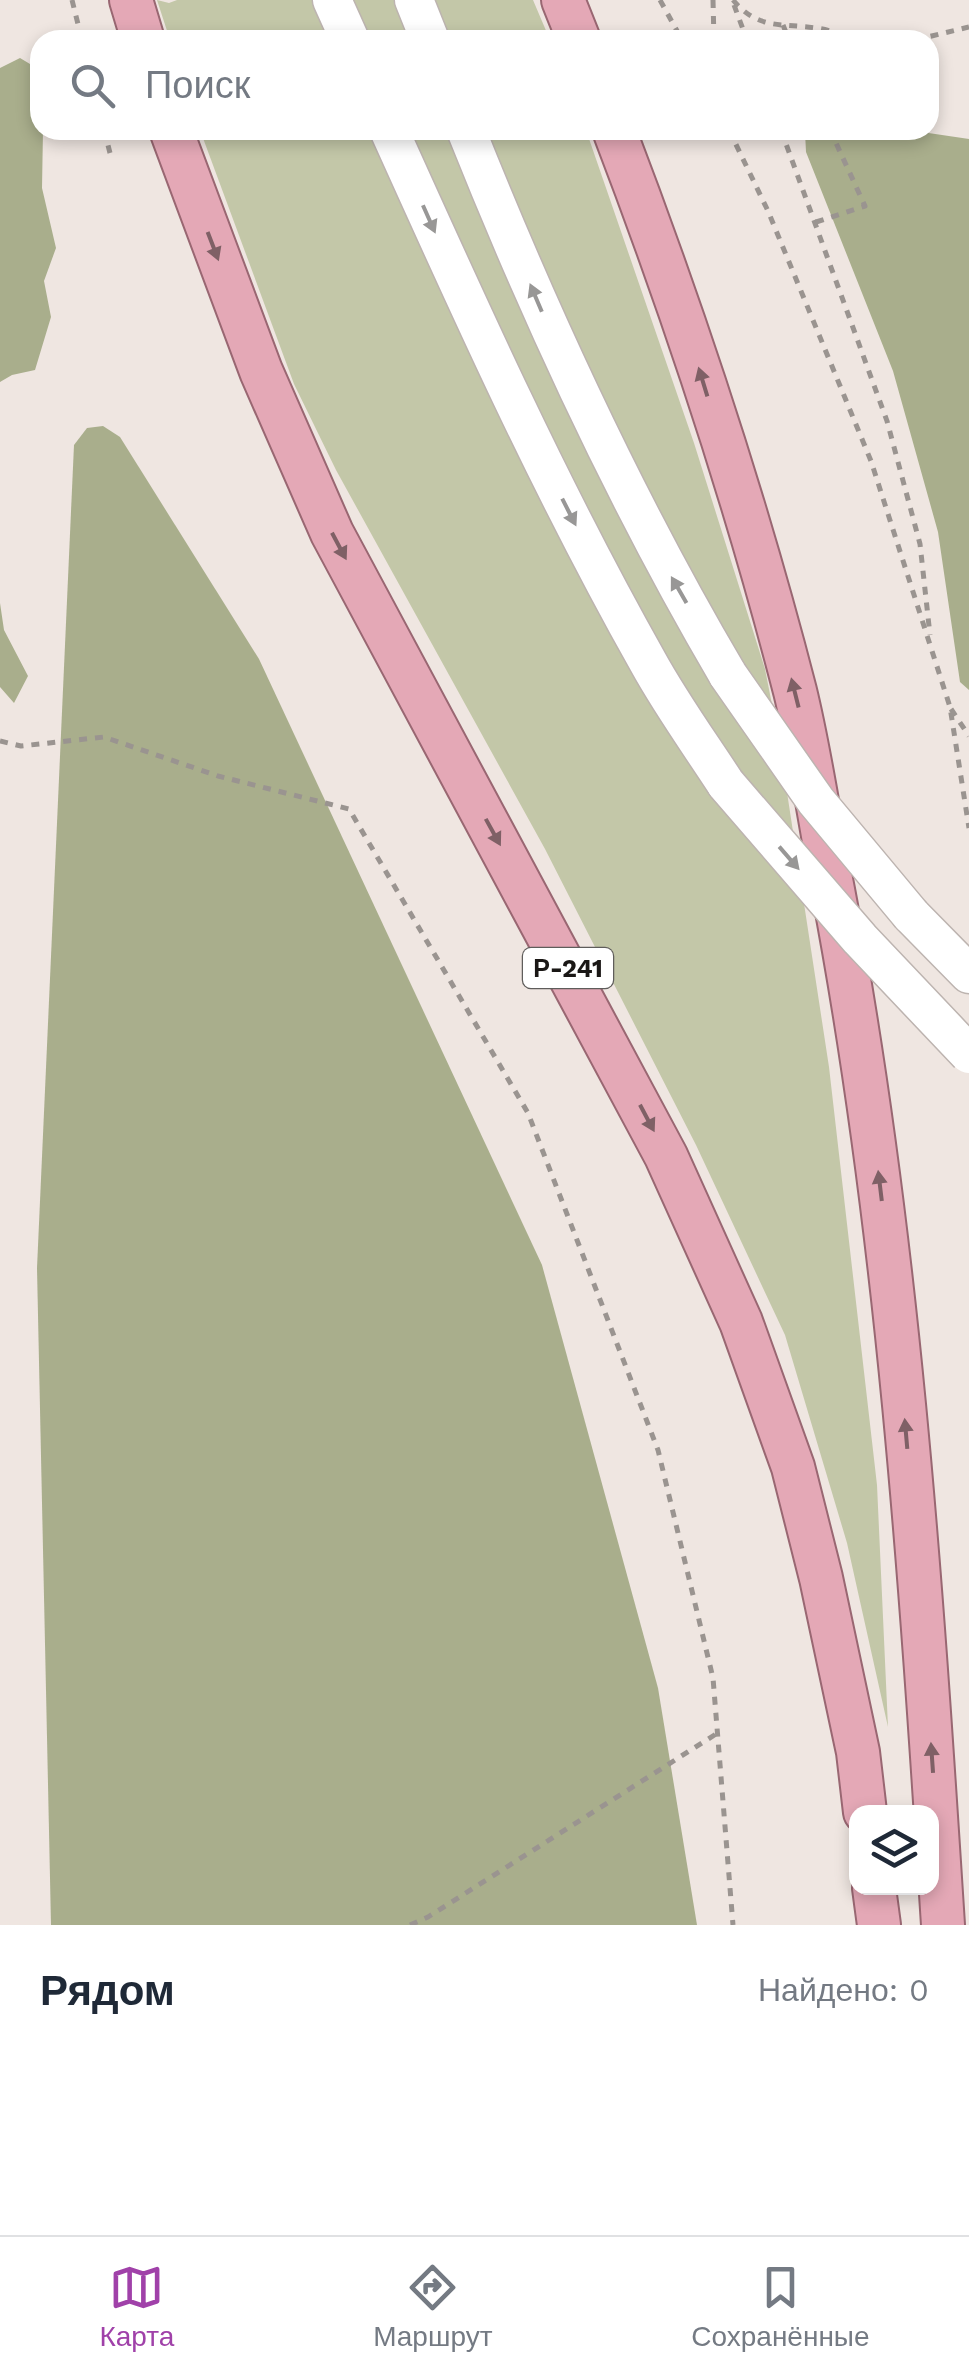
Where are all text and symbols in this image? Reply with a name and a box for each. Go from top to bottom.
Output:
search box [30,30,939,140]
icon: search [65,58,120,113]
text: Поиск [145,63,250,107]
one-way arrow [421,204,437,234]
one-way arrow [206,232,222,262]
one-way arrow [528,284,544,313]
one-way arrow [695,366,710,396]
one-way arrow [560,498,577,527]
one-way arrow [330,531,347,560]
one-way arrow [670,576,687,605]
one-way arrow [787,677,802,708]
one-way arrow [484,818,502,846]
one-way arrow [778,845,800,870]
road number: Р-241 [523,948,613,988]
one-way arrow [638,1104,655,1133]
one-way arrow [872,1170,888,1201]
one-way arrow [898,1417,914,1449]
one-way arrow [924,1741,940,1773]
map controls [849,1805,939,1895]
button: layers [849,1805,939,1895]
text: Рядом [40,1966,175,2015]
text: Найдено: 0 [758,1971,929,2009]
tab: Карта [99,2260,174,2353]
tab: Маршрут [373,2260,492,2353]
tab: Сохранённые [691,2260,870,2353]

